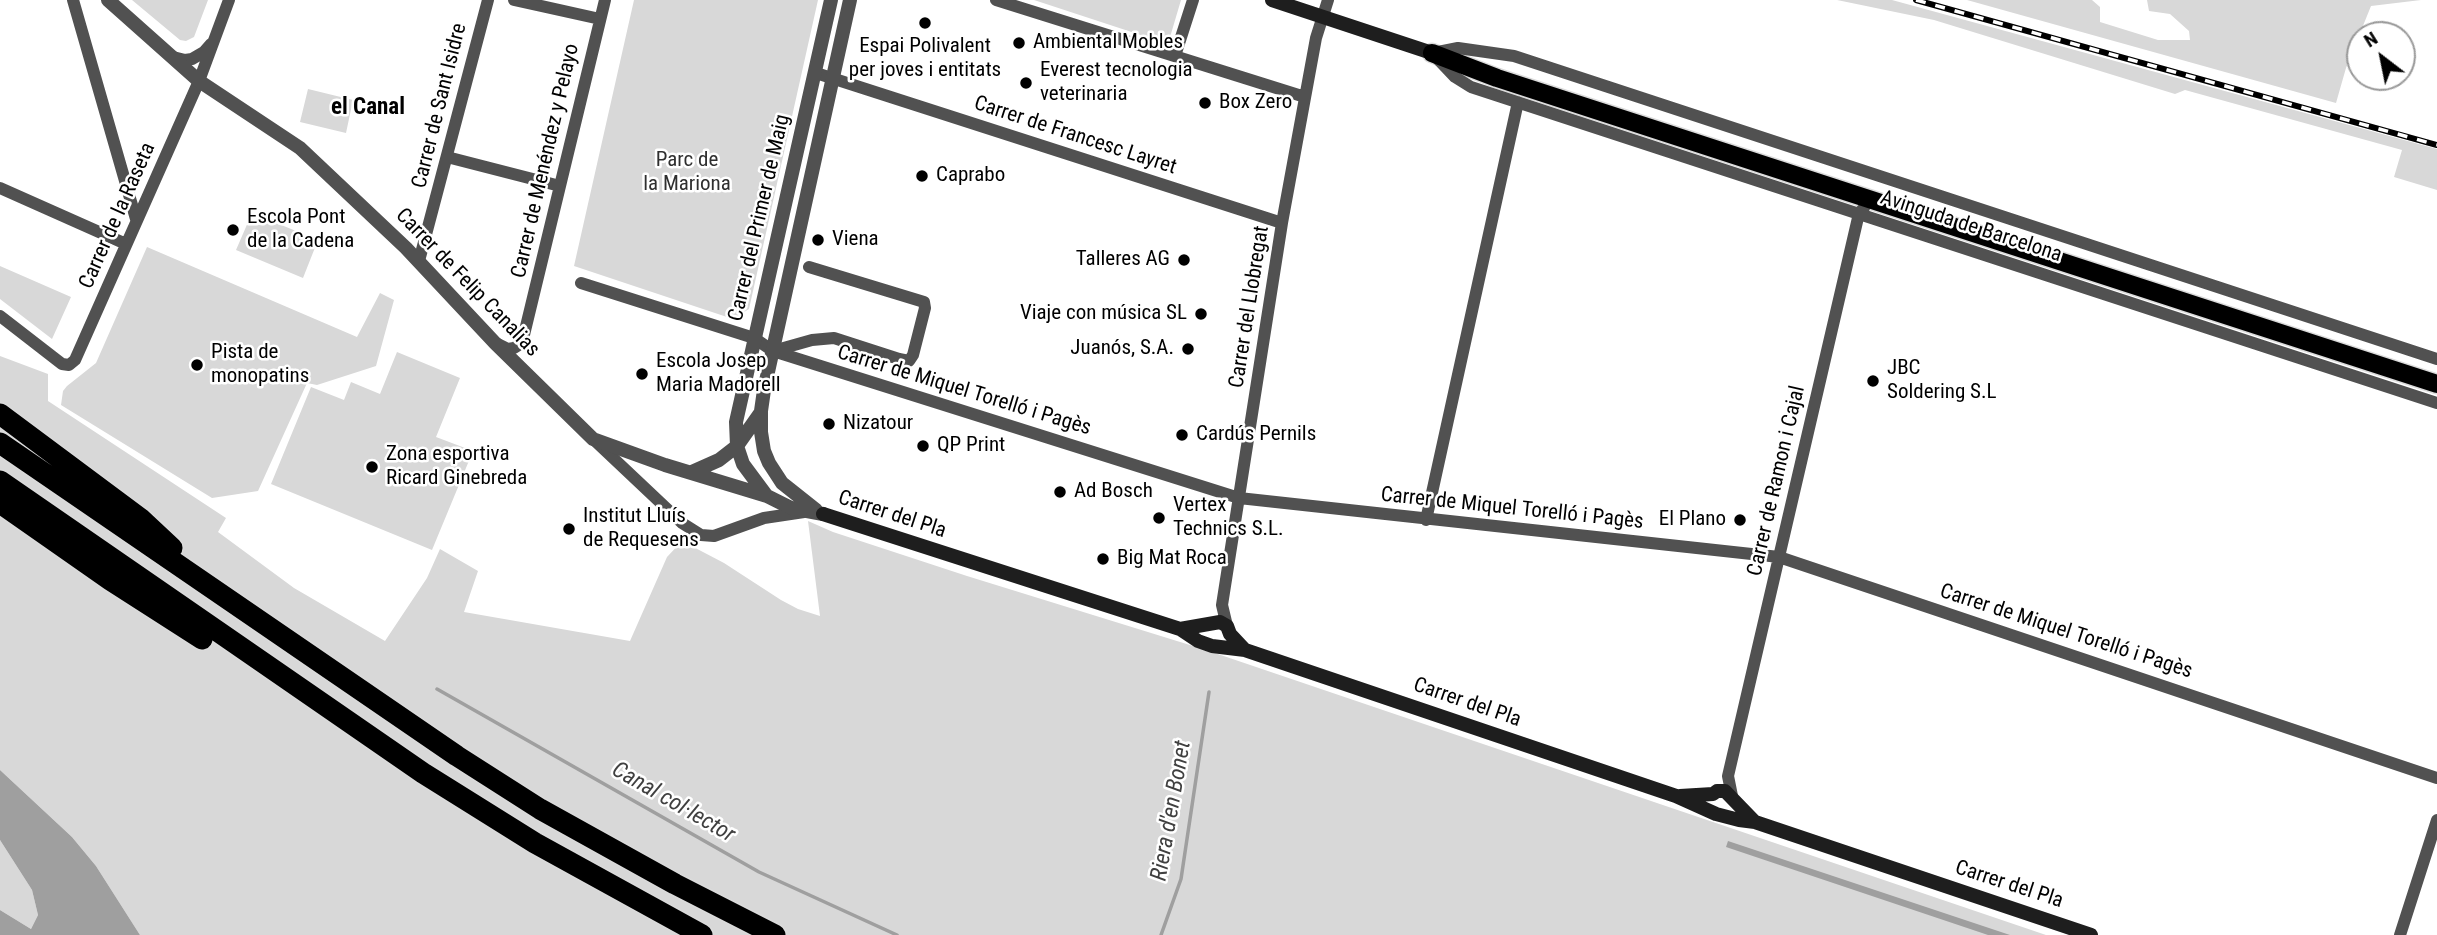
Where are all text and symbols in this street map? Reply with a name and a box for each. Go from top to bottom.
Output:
marker: Espai Polivalent per joves i entitats [917,15,933,31]
street label: Carrer de Sant Isidre [407,21,473,191]
north arrow [2346,21,2416,91]
text: N [2360,27,2382,52]
place label: Ambiental Mobles [1033,30,1183,56]
place label: Espai Polivalent per joves i entitats [849,34,1001,84]
marker: Ambiental Mobles [1011,35,1027,51]
street label: Carrer de Menéndez y Pelayo [507,41,585,281]
place label: Everest tecnologia veterinaria [1040,58,1193,108]
marker: Everest tecnologia veterinaria [1018,75,1034,91]
place label: Box Zero [1219,90,1292,116]
street label: Carrer de Francesc Layret [971,91,1179,181]
district label: el Canal [331,94,405,122]
marker: Box Zero [1197,95,1213,111]
street label: Carrer del Primer de Maig [724,112,796,324]
street label: Carrer de la Raseta [74,139,162,293]
park label: Parc de la Mariona [643,148,731,198]
place label: Caprabo [936,163,1005,189]
marker: Caprabo [914,168,930,184]
street label: Avinguda de Barcelona [1877,186,2065,268]
street label: Carrer de Felip Canalias [390,203,544,363]
place label: Escola Pont de la Cadena [247,205,354,255]
marker: Escola Pont de la Cadena [225,222,241,238]
street label: Carrer del Llobregat [1225,224,1275,390]
place label: Viena [832,227,879,253]
marker: Viena [810,232,826,248]
place label: Talleres AG [1076,247,1170,273]
marker: Talleres AG [1176,252,1192,268]
place label: Viaje con música SL [1020,301,1187,327]
marker: Viaje con música SL [1193,306,1209,322]
place label: Juanós, S.A. [1070,336,1174,362]
place label: Pista de monopatins [211,340,309,390]
street label: Carrer de Miquel Torelló i Pagès [834,340,1094,442]
marker: Juanós, S.A. [1180,341,1196,357]
place label: Escola Josep Maria Madorell [656,349,781,399]
place label: JBC Soldering S.L [1887,356,1996,406]
marker: Pista de monopatins [189,357,205,373]
marker: Escola Josep Maria Madorell [634,366,650,382]
marker: JBC Soldering S.L [1865,373,1881,389]
street label: Carrer de Ramon i Cajal [1743,383,1811,579]
place label: Nizatour [843,411,913,437]
marker: Nizatour [821,416,837,432]
place label: Cardús Pernils [1196,422,1316,448]
marker: Cardús Pernils [1174,427,1190,443]
place label: QP Print [937,433,1005,459]
marker: QP Print [915,438,931,454]
place label: Zona esportiva Ricard Ginebreda [386,442,527,492]
marker: Zona esportiva Ricard Ginebreda [364,459,380,475]
place label: Ad Bosch [1074,479,1153,505]
street label: Carrer de Miquel Torelló i Pagès [1379,483,1645,535]
marker: Ad Bosch [1052,484,1068,500]
street label: Carrer del Pla [835,486,949,544]
place label: Vertex Technics S.L. [1173,493,1284,543]
place label: Institut Lluís de Requesens [583,504,699,554]
place label: El Plano [1659,507,1726,533]
marker: Vertex Technics S.L. [1151,510,1167,526]
marker: El Plano [1732,512,1748,528]
marker: Institut Lluís de Requesens [561,521,577,537]
place label: Big Mat Roca [1117,546,1227,572]
marker: Big Mat Roca [1095,551,1111,567]
street label: Carrer de Miquel Torelló i Pagès [1937,579,2195,685]
street label: Carrer del Pla [1410,673,1524,733]
water label: Riera d'en Bonet [1146,739,1198,883]
water label: Canal col·lector [607,757,739,849]
street label: Carrer del Pla [1952,856,2066,914]

